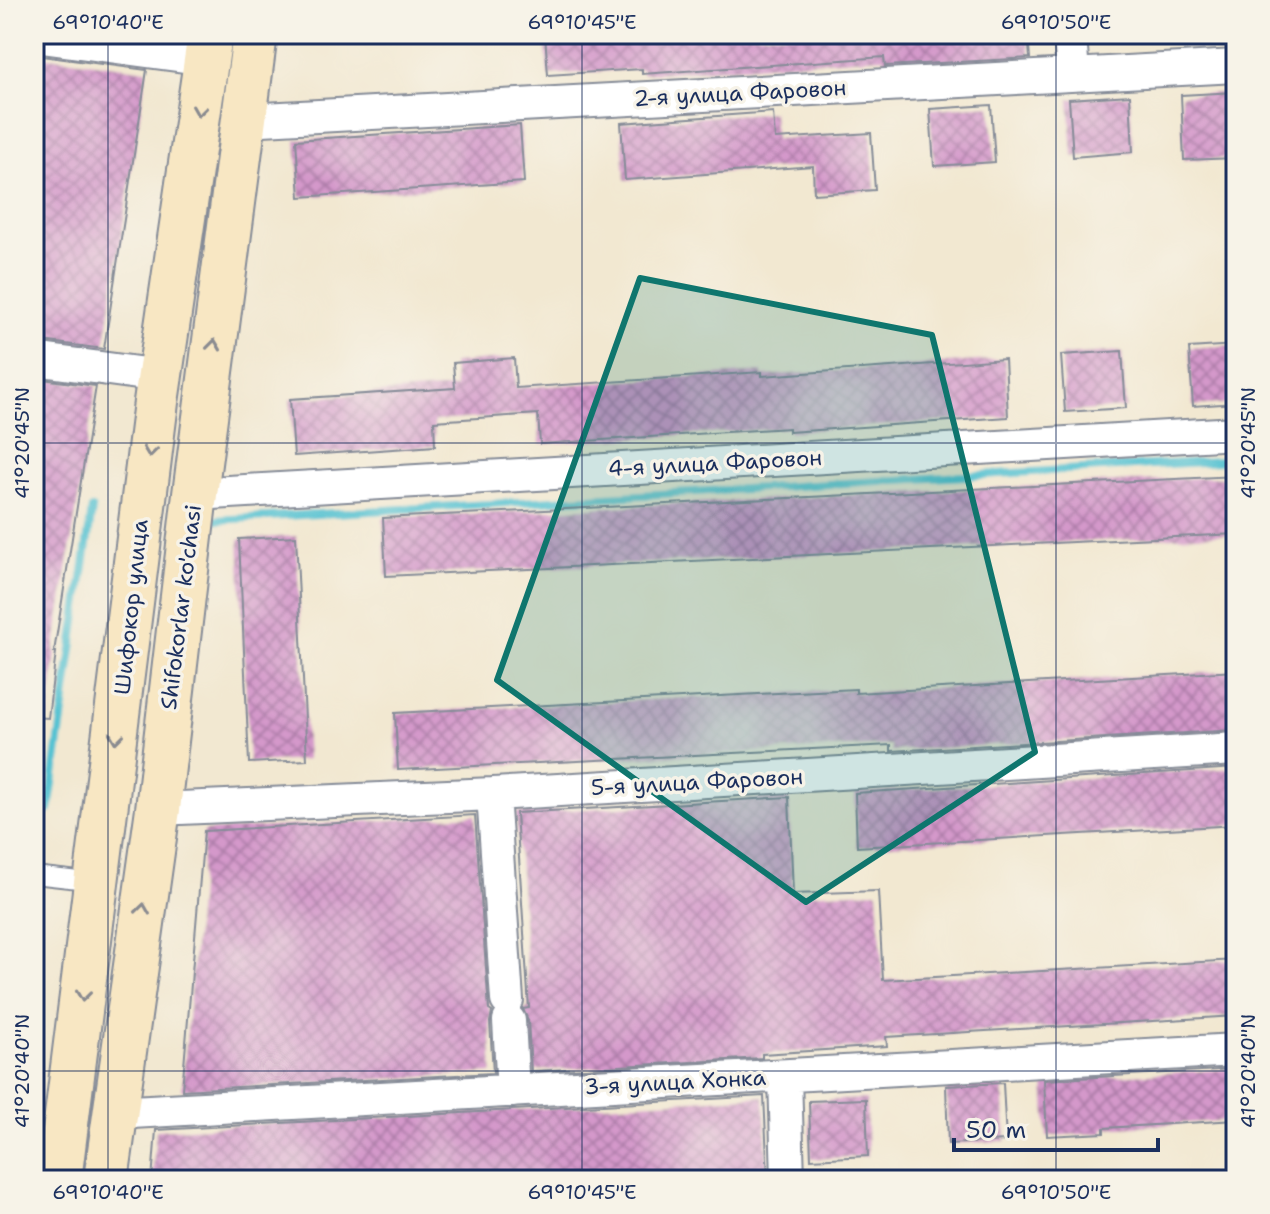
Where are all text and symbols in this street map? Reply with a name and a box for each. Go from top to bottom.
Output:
text: 69°10'40"E [52,9,164,35]
text: 69°10'45"E [527,9,637,35]
text: 69°10'50"E [1001,9,1111,35]
street label: 2-я улица Фаровон [633,73,847,113]
one-way arrow [191,104,208,118]
one-way arrow [205,338,222,352]
text: 41°20'45"N [9,387,35,499]
text: 41°20'45"N [1235,387,1261,499]
street label: 4-я улица Фаровон [607,443,823,483]
one-way arrow [141,446,158,459]
street label: Shifokorlar ko'chasi [154,503,208,711]
street label: Шифокор улица [107,517,155,696]
one-way arrow [108,731,125,745]
street label: 5-я улица Фаровон [590,762,804,802]
one-way arrow [134,902,151,915]
one-way arrow [75,989,92,1002]
text: 41°20'40"N [9,1014,35,1128]
text: 41°20'40"N [1235,1014,1261,1128]
street label: 3-я улица Хонка [583,1063,767,1101]
scale bar [954,1102,1158,1152]
text: 50 m [966,1114,1026,1146]
text: 69°10'40"E [52,1179,164,1205]
text: 69°10'45"E [527,1179,637,1205]
text: 69°10'50"E [1001,1179,1111,1205]

